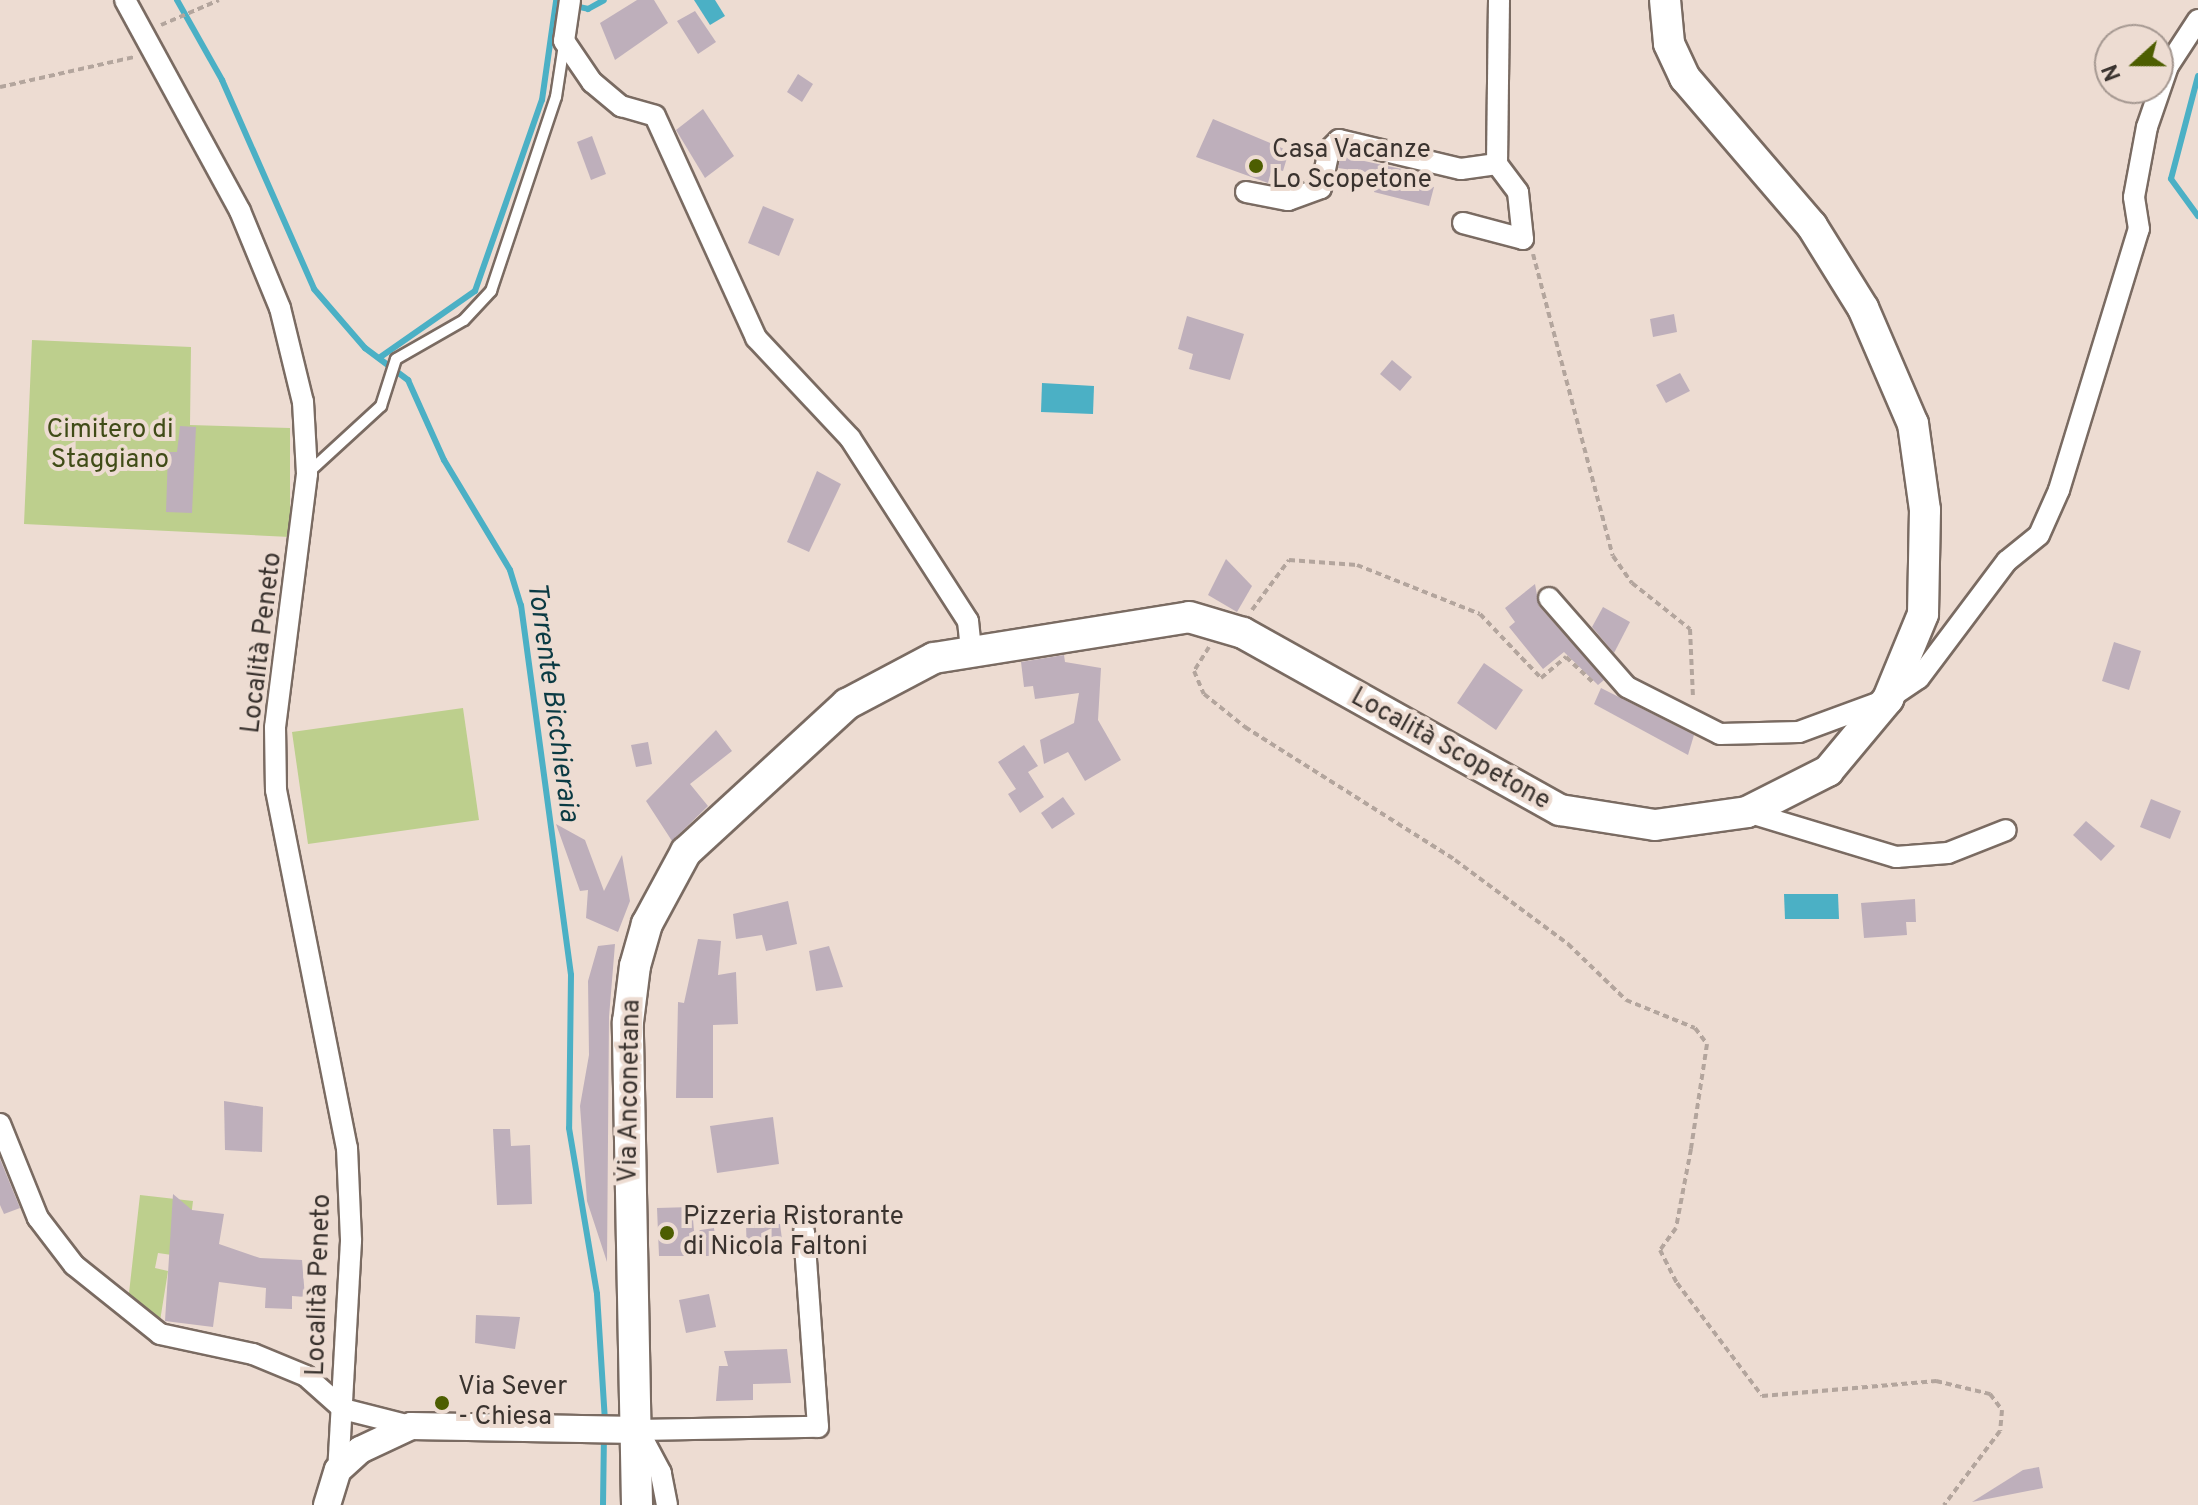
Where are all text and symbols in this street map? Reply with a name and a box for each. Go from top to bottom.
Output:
north arrow [2094,24,2174,104]
text: N [2098,60,2128,84]
place label: Casa Vacanze Lo Scopetone [1272,135,1432,196]
marker: Casa Vacanze Lo Scopetone [1247,157,1265,175]
park label: Cimitero di Staggiano [46,415,174,476]
street label: Località Peneto [236,551,290,735]
water label: Torrente Bicchieraia [519,580,585,824]
street label: Località Scopetone [1345,682,1555,818]
street label: Via Anconetana [614,999,648,1183]
street label: Località Peneto [301,1193,339,1377]
place label: Pizzeria Ristorante di Nicola Faltoni [683,1202,904,1264]
marker: Pizzeria Ristorante di Nicola Faltoni [658,1224,676,1242]
place label: Via Sever - Chiesa [458,1372,567,1434]
marker: Via Sever - Chiesa [433,1394,451,1412]

